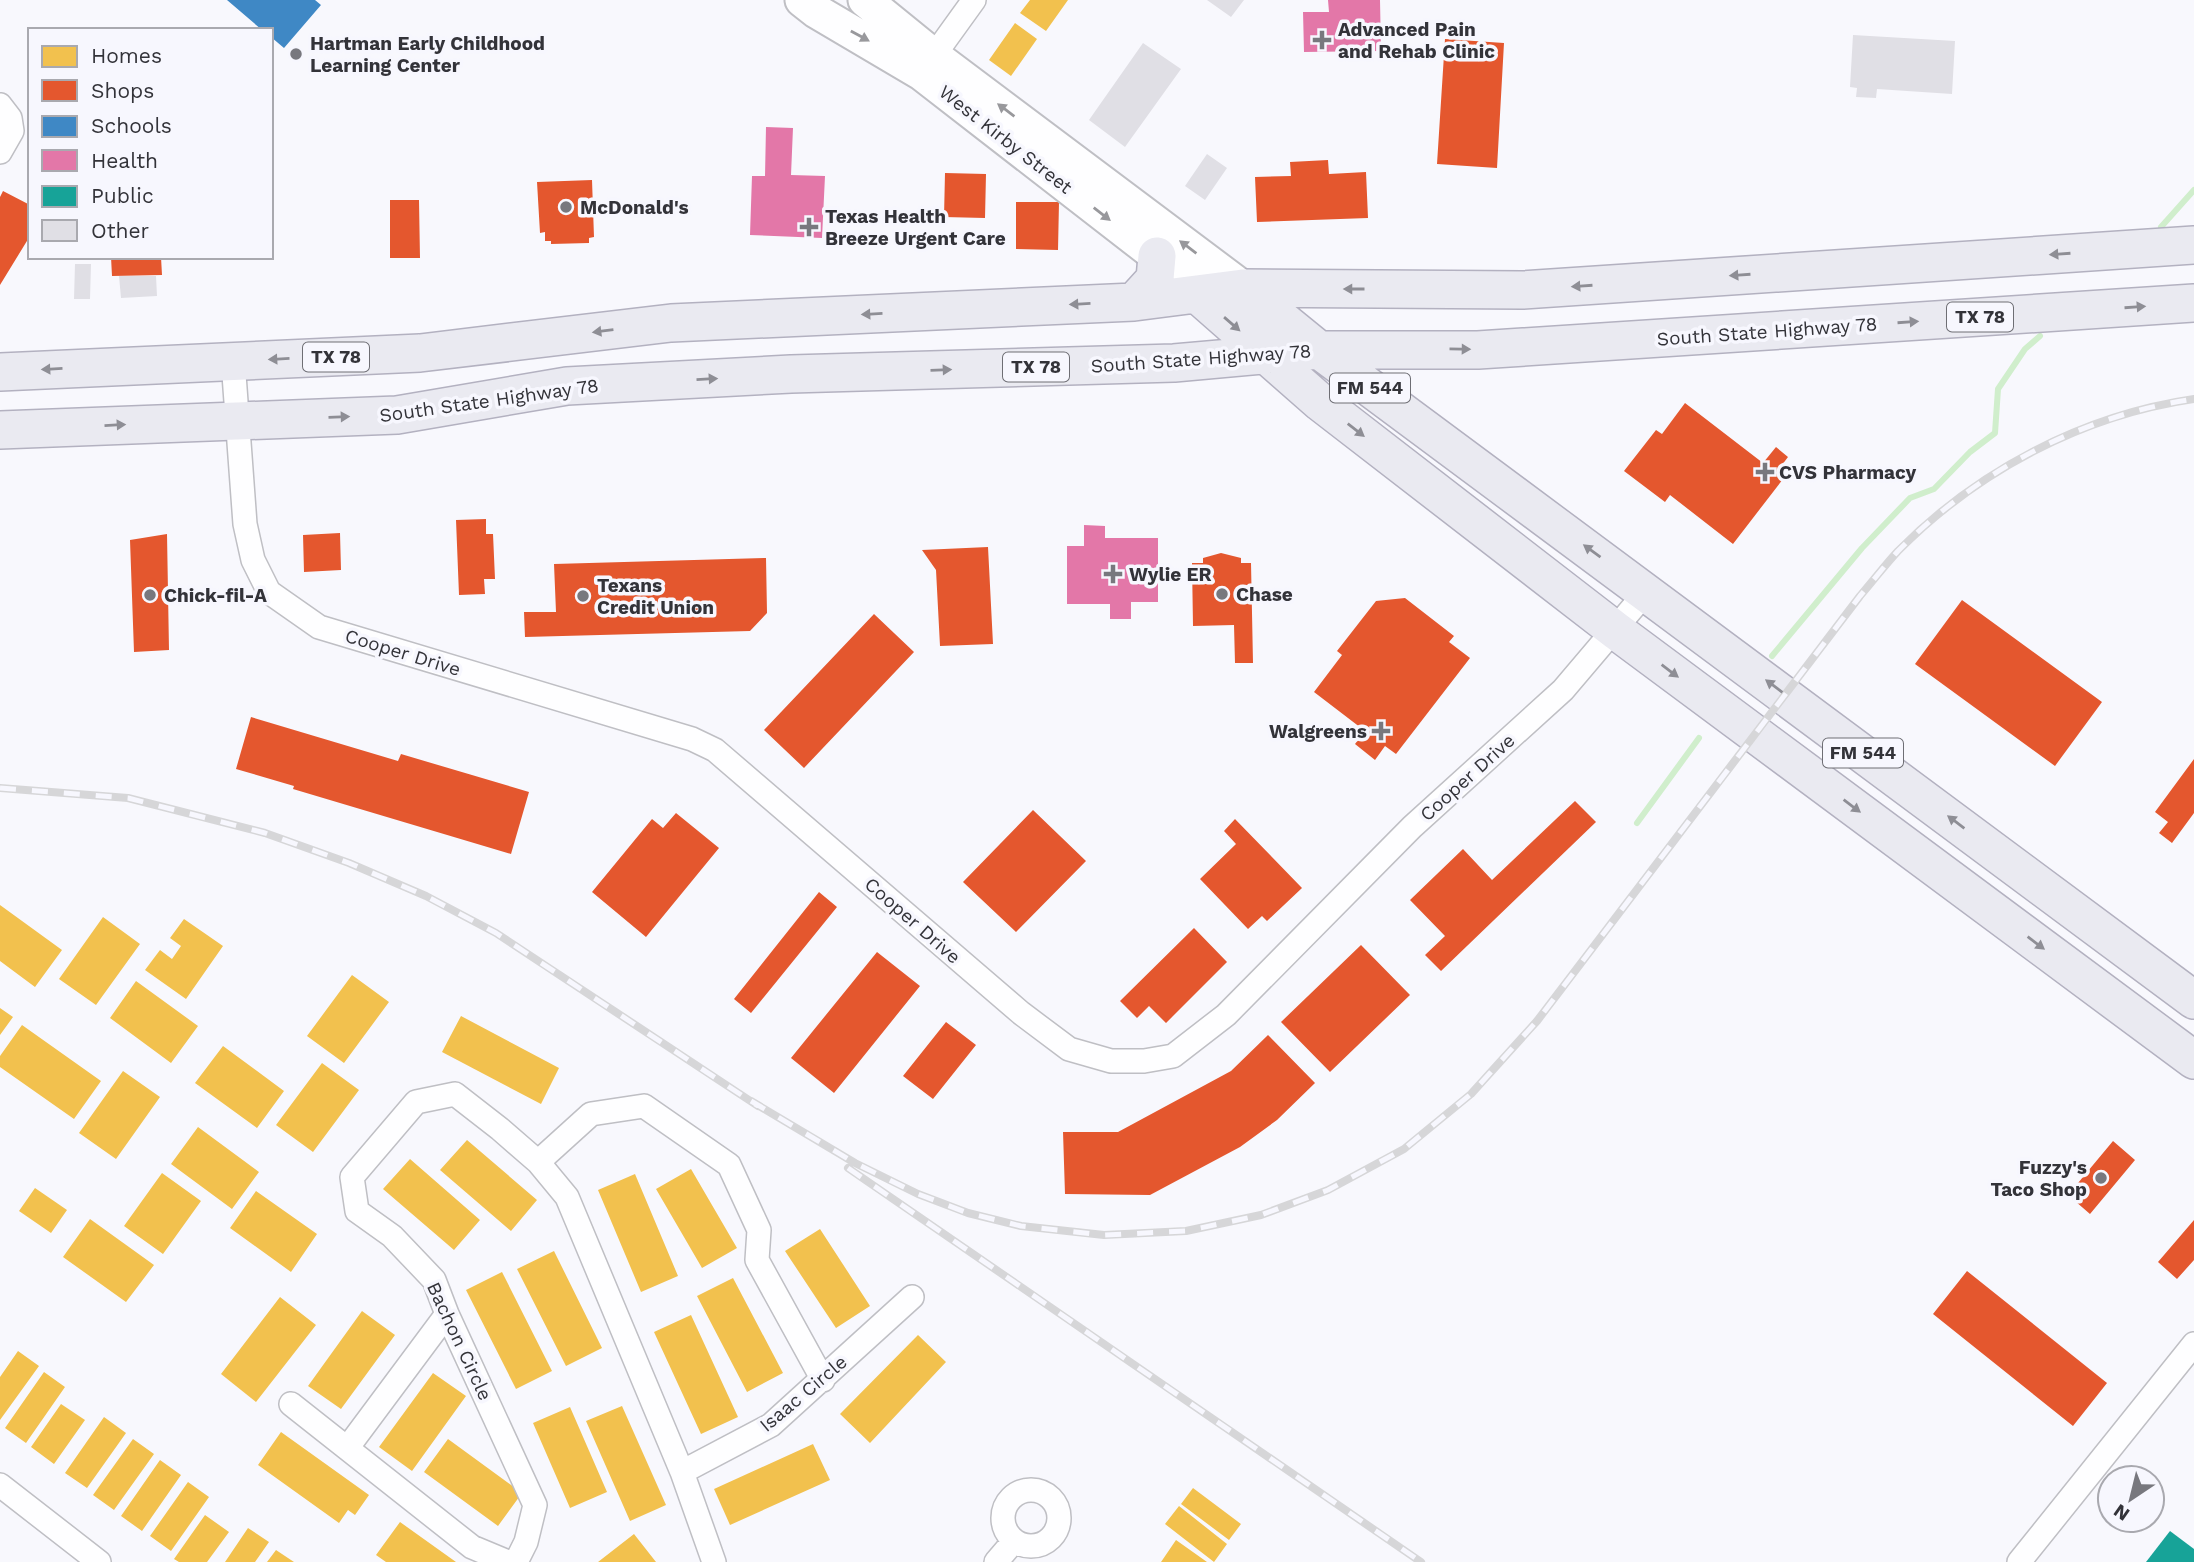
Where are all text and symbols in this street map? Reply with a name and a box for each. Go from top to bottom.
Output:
place label: Advanced Pain and Rehab Clinic [1338,18,1495,63]
legend [28,28,273,259]
one-way arrow [850,30,870,42]
marker: Advanced Pain and Rehab Clinic [1312,30,1332,50]
place label: Hartman Early Childhood Learning Center [310,32,545,77]
text: Homes [91,43,162,68]
marker: Hartman Early Childhood Learning Center [288,46,304,62]
text: Shops [91,78,154,103]
street label: West Kirby Street [934,80,1077,199]
one-way arrow [998,103,1016,118]
text: Schools [91,113,172,138]
text: Health [91,148,158,173]
text: Public [91,183,154,208]
place label: McDonald's [580,196,689,219]
marker: McDonald's [558,199,574,215]
place label: Texas Health Breeze Urgent Care [825,205,1006,250]
one-way arrow [1093,206,1111,221]
marker: Texas Health Breeze Urgent Care [799,217,819,237]
text: Other [91,218,150,243]
one-way arrow [1179,241,1197,255]
one-way arrow [2049,248,2071,259]
one-way arrow [1729,270,1751,281]
one-way arrow [1570,281,1592,292]
one-way arrow [1343,283,1365,295]
one-way arrow [1069,299,1091,310]
one-way arrow [2124,301,2146,312]
road number: TX 78 [1947,302,2013,332]
one-way arrow [861,308,883,319]
street label: South State Highway 78 [1656,312,1878,351]
one-way arrow [1223,316,1240,332]
one-way arrow [1897,316,1919,327]
one-way arrow [592,325,614,336]
street label: South State Highway 78 [1090,339,1312,378]
road number: TX 78 [303,342,369,372]
one-way arrow [1450,344,1472,355]
road number: TX 78 [1003,352,1069,382]
one-way arrow [268,354,290,365]
one-way arrow [40,364,62,375]
one-way arrow [931,364,953,376]
one-way arrow [697,373,719,384]
street label: South State Highway 78 [378,374,600,427]
road number: FM 544 [1330,374,1410,402]
one-way arrow [329,412,351,423]
one-way arrow [104,420,126,431]
one-way arrow [1347,422,1365,436]
place label: CVS Pharmacy [1779,461,1917,484]
marker: CVS Pharmacy [1757,464,1773,480]
one-way arrow [1582,544,1601,558]
place label: Wylie ER [1129,563,1212,586]
marker: Wylie ER [1103,564,1123,584]
place label: Texans Credit Union [597,574,714,619]
place label: Chase [1236,583,1293,606]
place label: Chick-fil-A [164,584,267,607]
marker: Chase [1214,586,1230,602]
marker: Chick-fil-A [142,587,158,603]
marker: Texans Credit Union [575,588,591,604]
street label: Cooper Drive [342,624,463,681]
one-way arrow [1661,664,1679,678]
one-way arrow [1765,680,1783,694]
place label: Walgreens [1269,720,1367,743]
marker: Walgreens [1373,723,1389,739]
street label: Cooper Drive [1415,729,1520,826]
road number: FM 544 [1823,738,1903,768]
one-way arrow [1843,799,1861,814]
one-way arrow [1947,816,1965,830]
street label: Cooper Drive [860,872,965,968]
one-way arrow [2027,935,2045,950]
place label: Fuzzy's Taco Shop [1990,1156,2087,1201]
marker: Fuzzy's Taco Shop [2093,1170,2109,1186]
street label: Bachon Circle [422,1278,497,1404]
street label: Isaac Circle [755,1350,852,1437]
north arrow [2096,1464,2166,1534]
text: N [2109,1499,2134,1526]

